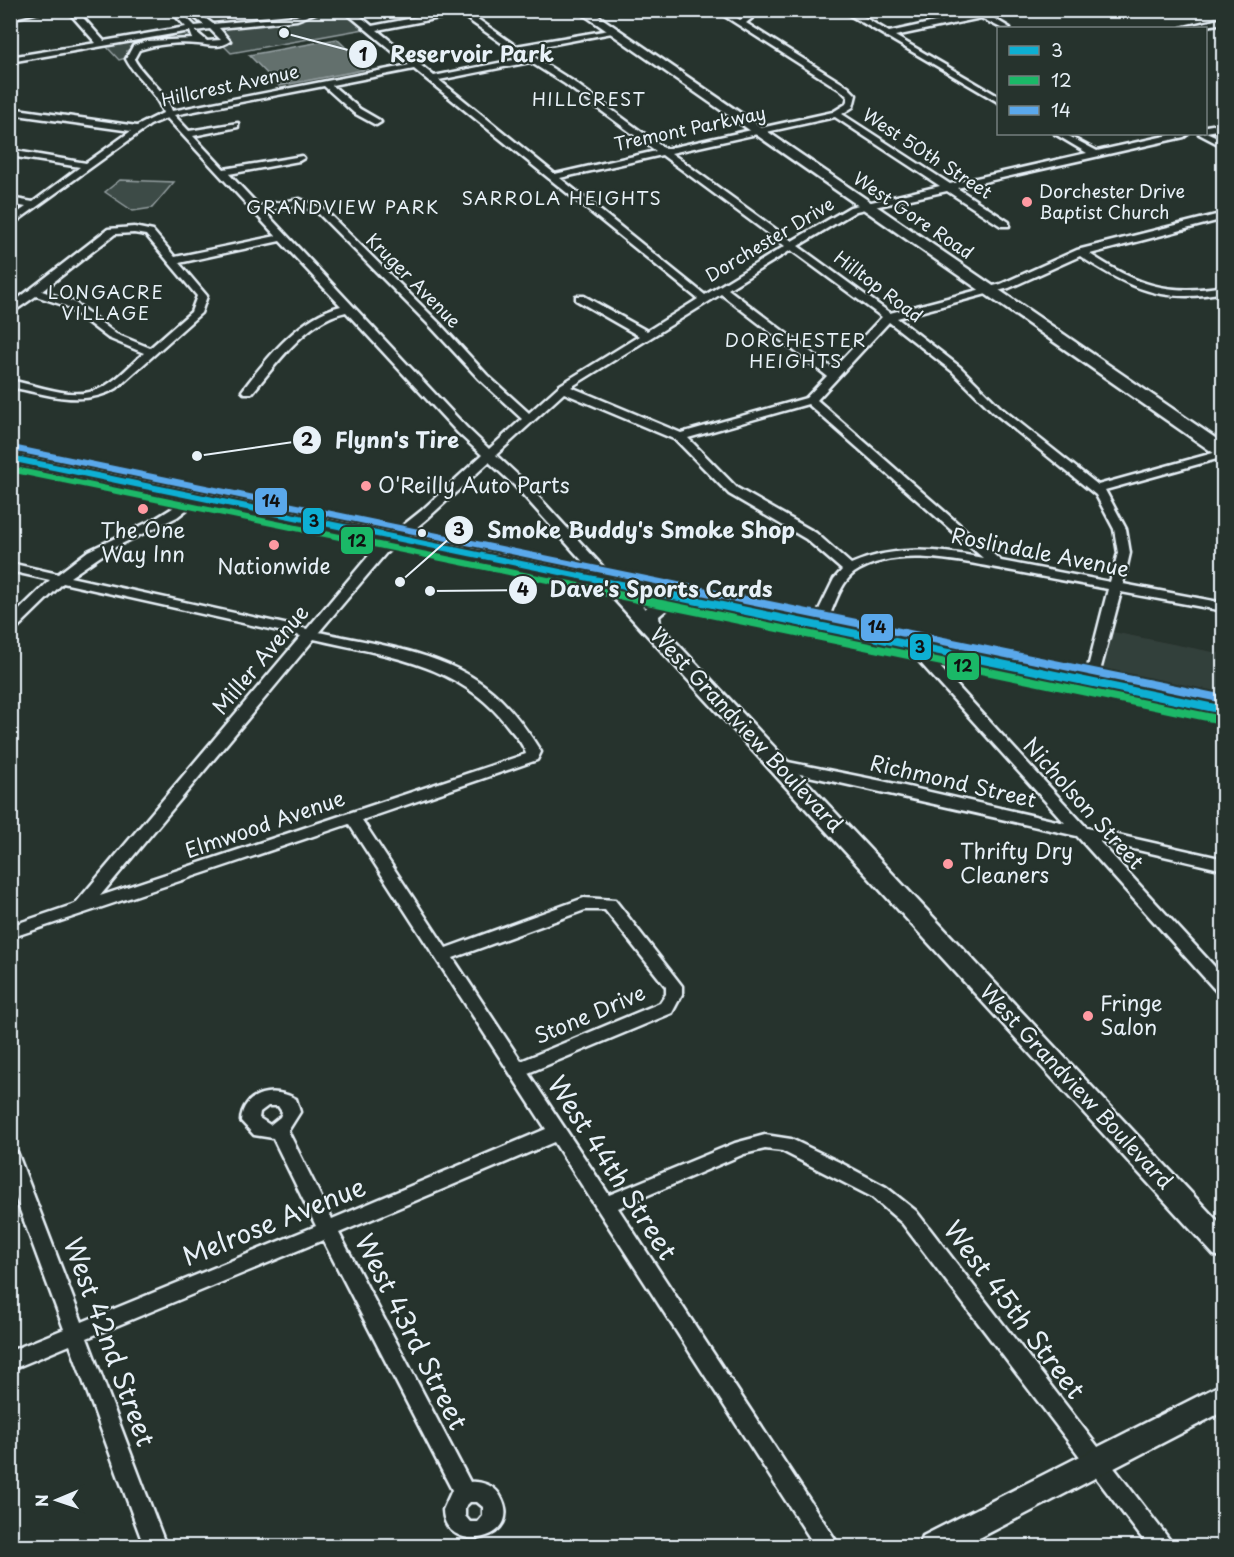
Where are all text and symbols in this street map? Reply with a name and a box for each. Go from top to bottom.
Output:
legend [997,27,1207,135]
callout: Reservoir Park [348,34,566,74]
text: Reservoir Park [390,36,554,69]
text: 3 [1051,36,1063,63]
text: 1 [359,40,368,67]
street label: Hillcrest Avenue [158,57,301,112]
text: 12 [1051,66,1072,93]
district label: HILLCREST [532,85,646,112]
text: 14 [1051,96,1071,123]
street label: Tremont Parkway [611,98,768,157]
street label: West 50th Street [858,101,998,205]
street label: West Gore Road [848,164,979,265]
place label: Dorchester Drive Baptist Church [1039,177,1185,225]
district label: SARROLA HEIGHTS [462,184,662,211]
street label: Dorchester Drive [700,190,839,288]
district label: GRANDVIEW PARK [246,193,440,220]
marker: Dorchester Drive Baptist Church [1020,195,1034,209]
street label: Kruger Avenue [361,226,468,334]
street label: Hilltop Road [829,243,929,328]
district label: LONGACRE VILLAGE [48,278,164,326]
district label: DORCHESTER HEIGHTS [725,326,867,374]
callout: Flynn's Tire [292,420,471,460]
text: Flynn's Tire [335,422,459,455]
text: 2 [301,425,314,452]
place label: O'Reilly Auto Parts [378,468,570,500]
marker: O'Reilly Auto Parts [359,479,373,493]
line badge: 14 [254,487,288,516]
text: 14 [262,488,280,512]
marker: The One Way Inn [136,502,150,516]
line badge: 3 [302,507,325,535]
text: 3 [309,508,319,532]
callout: Smoke Buddy's Smoke Shop [444,510,808,550]
text: Smoke Buddy's Smoke Shop [487,512,795,545]
place label: The One Way Inn [101,513,185,569]
text: 3 [453,515,465,542]
street label: Roslindale Avenue [949,518,1132,584]
line badge: 12 [340,526,374,555]
unlabelled marker [416,527,428,539]
text: 12 [348,528,366,552]
marker: Nationwide [267,538,281,552]
place label: Nationwide [217,549,331,581]
callout: Dave's Sports Cards [508,570,785,610]
text: Dave's Sports Cards [549,571,773,604]
text: 4 [517,575,529,602]
street label: Miller Avenue [204,597,315,721]
line badge: 14 [860,613,894,642]
text: 14 [868,614,886,638]
street label: West Grandview Boulevard [643,619,852,839]
line badge: 3 [909,633,932,661]
text: 3 [915,634,925,658]
line badge: 12 [946,652,980,681]
text: 12 [954,653,972,677]
street label: Nicholson Street [1016,729,1153,876]
street label: Richmond Street [867,745,1040,815]
street label: Elmwood Avenue [180,781,349,865]
place label: Thrifty Dry Cleaners [960,834,1073,890]
marker: Thrifty Dry Cleaners [941,857,955,871]
street label: Stone Drive [529,975,650,1051]
street label: West Grandview Boulevard [973,976,1182,1196]
place label: Fringe Salon [1100,986,1163,1042]
marker: Fringe Salon [1081,1009,1095,1023]
street label: West 44th Street [539,1067,688,1267]
street label: Melrose Avenue [176,1166,371,1275]
street label: West 45th Street [935,1211,1095,1407]
street label: West 43rd Street [346,1226,479,1436]
street label: West 42nd Street [54,1231,166,1452]
north arrow [27,1470,87,1530]
text: N [29,1494,53,1507]

